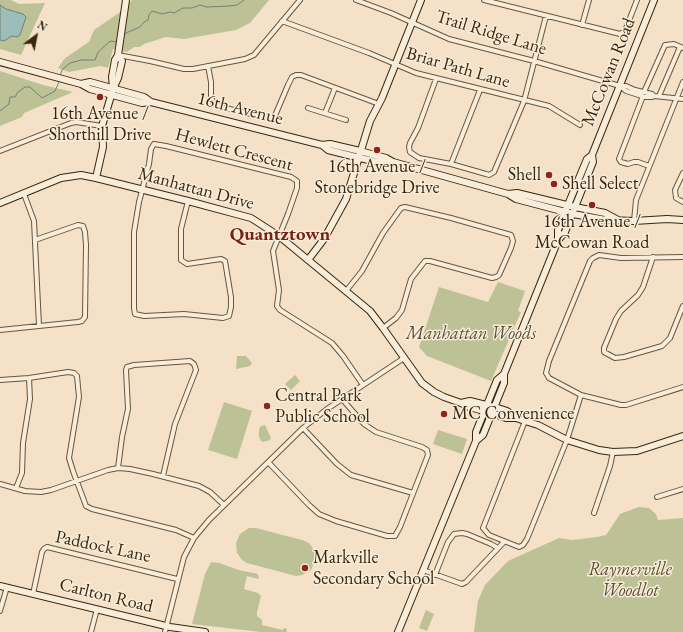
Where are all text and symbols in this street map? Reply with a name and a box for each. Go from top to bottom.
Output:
street label: Trail Ridge Lane [433,6,549,60]
street label: McCowan Road [578,15,640,129]
north arrow [16,16,56,56]
text: N [35,18,50,34]
street label: Briar Path Lane [404,43,512,93]
street label: 16th Avenue [195,88,285,130]
marker: 16th Avenue / Shorthill Drive [95,92,105,102]
place label: 16th Avenue / Shorthill Drive [49,103,151,146]
street label: Hewlett Crescent [173,124,295,176]
marker: 16th Avenue / Stonebridge Drive [372,145,382,155]
place label: 16th Avenue / Stonebridge Drive [314,156,440,198]
street label: Manhattan Drive [136,163,256,215]
place label: Shell [508,164,541,186]
marker: Shell [544,170,554,180]
place label: Shell Select [562,173,638,195]
marker: Shell Select [549,179,559,189]
marker: 16th Avenue / McCowan Road [587,200,597,210]
place label: 16th Avenue / McCowan Road [535,211,649,254]
district label: Quantztown [230,224,330,246]
park label: Manhattan Woods [406,323,536,345]
place label: Central Park Public School [275,385,370,428]
marker: Central Park Public School [262,401,272,411]
place label: MC Convenience [452,403,574,425]
marker: MC Convenience [439,409,449,419]
street label: Paddock Lane [53,526,153,568]
place label: Markville Secondary School [313,547,434,590]
park label: Raymerville Woodlot [588,559,672,602]
marker: Markville Secondary School [300,563,310,573]
street label: Carlton Road [57,574,155,618]

